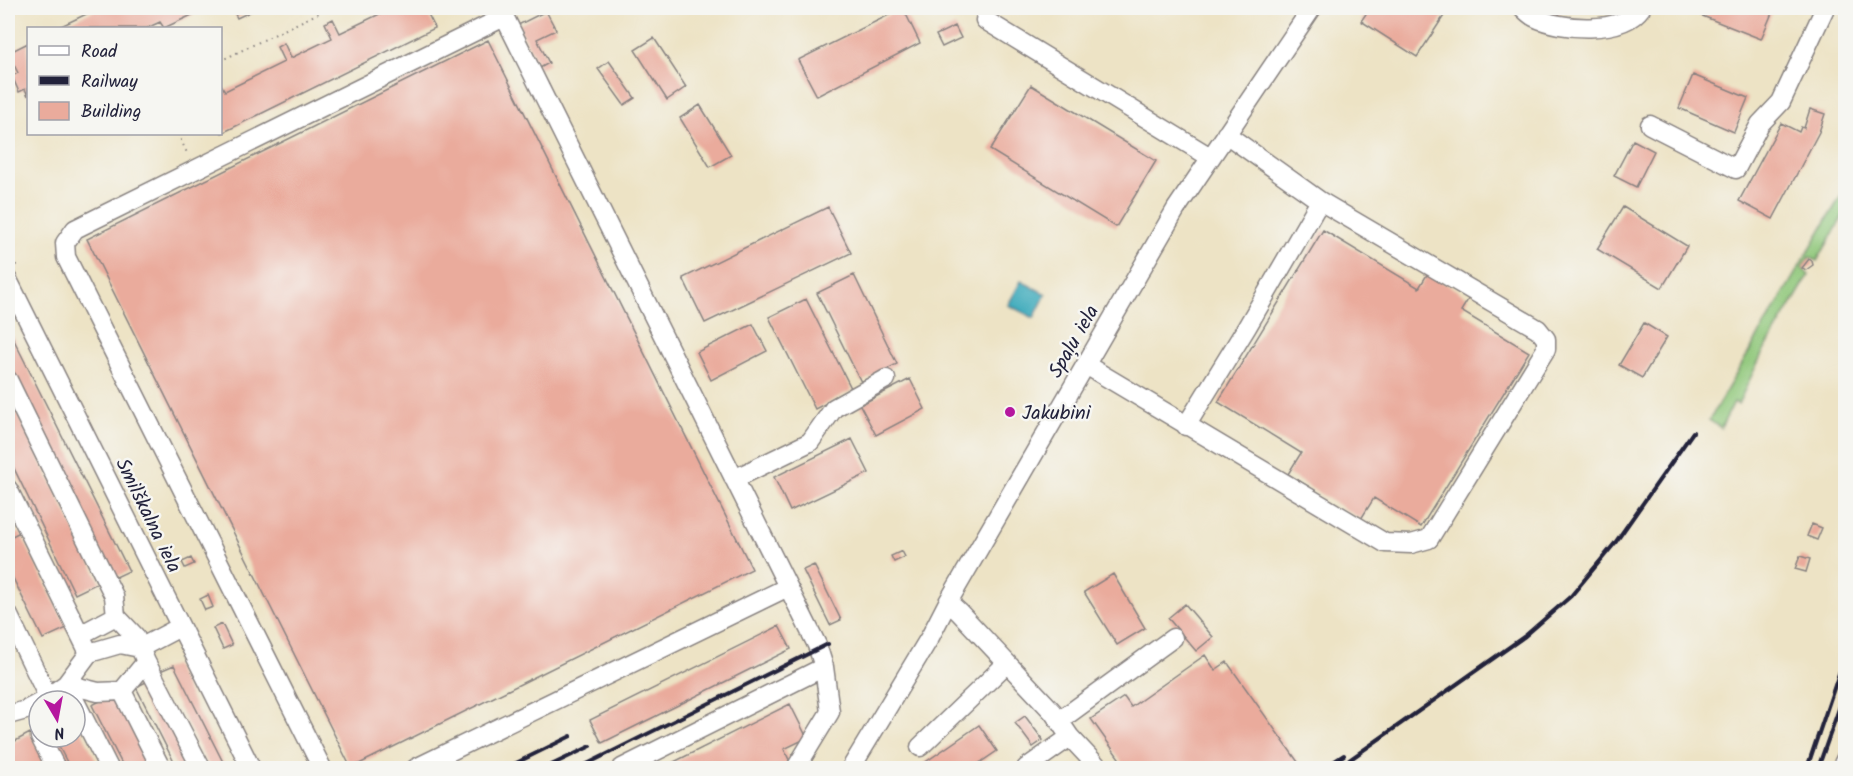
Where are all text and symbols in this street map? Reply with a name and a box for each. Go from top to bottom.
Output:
legend [27,27,222,135]
text: Road [81,38,118,67]
text: Railway [81,68,138,97]
text: Building [81,98,141,127]
street label: Spaļu iela [1041,299,1109,385]
place label: Jakubini [1022,398,1092,430]
marker: Jakubini [1003,405,1017,419]
street label: Smilškalna iela [106,453,189,579]
north arrow [27,689,87,749]
text: N [52,719,66,745]

